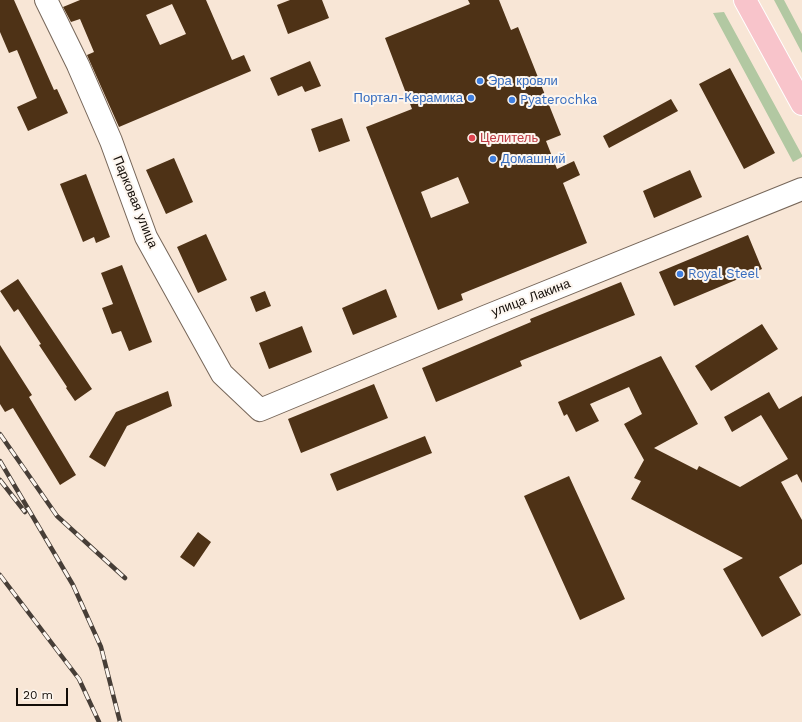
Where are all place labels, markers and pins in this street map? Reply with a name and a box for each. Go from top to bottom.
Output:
place label: Эра кровли [488,73,558,89]
marker: Эра кровли [475,76,485,86]
place label: Портал-Керамика [354,90,463,106]
place label: Pyaterochka [520,92,597,108]
marker: Портал-Керамика [466,93,476,103]
marker: Pyaterochka [507,95,517,105]
place label: Целитель [480,130,538,146]
marker: Целитель [467,133,477,143]
place label: Домашний [501,151,565,167]
marker: Домашний [488,154,498,164]
place label: Royal Steel [688,266,759,282]
marker: Royal Steel [675,269,685,279]

